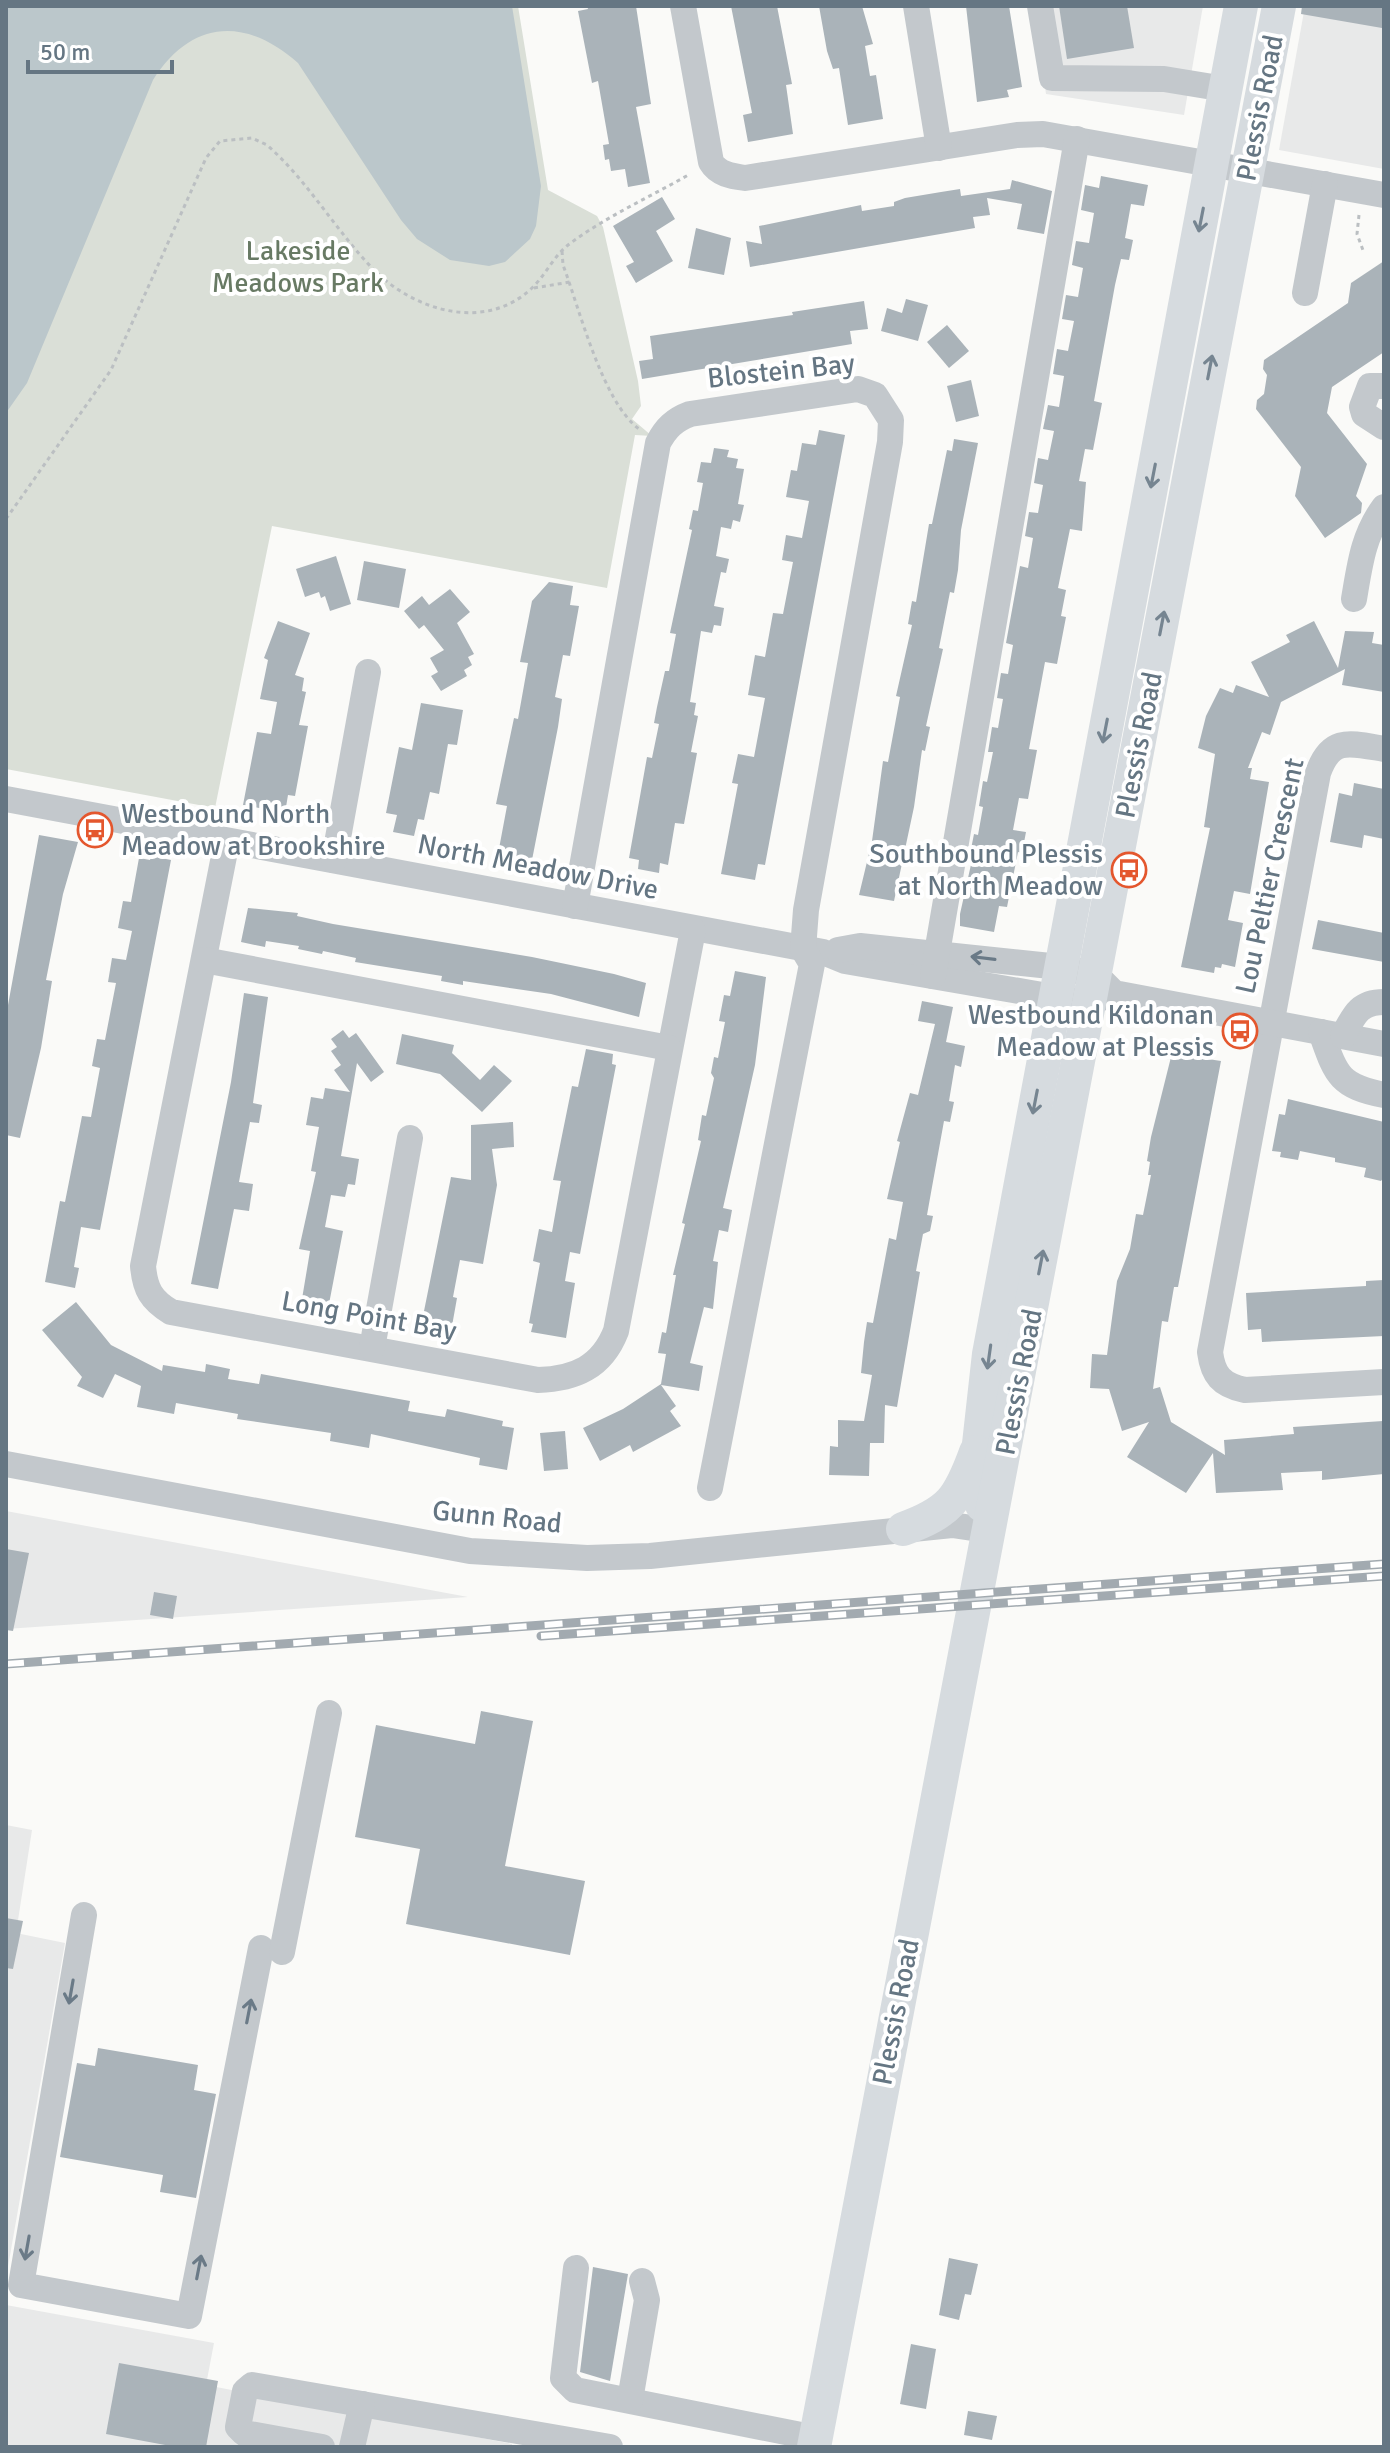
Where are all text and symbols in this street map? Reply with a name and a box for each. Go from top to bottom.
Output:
scale bar [28,24,172,74]
street label: Plessis Road [1229,32,1291,184]
text: 50 m [40,37,90,67]
one-way arrow [1192,207,1207,232]
park label: Lakeside Meadows Park [212,234,384,300]
street label: Blostein Bay [706,346,856,396]
one-way arrow [1204,355,1219,381]
one-way arrow [1144,462,1159,488]
one-way arrow [1155,611,1170,636]
street label: Plessis Road [1108,669,1170,821]
one-way arrow [1096,718,1111,743]
street label: Lou Peltier Crescent [1228,755,1312,997]
place label: Westbound North Meadow at Brookshire [121,797,385,863]
bus stop icon: Westbound North Meadow at Brookshire [76,811,114,849]
street label: North Meadow Drive [415,827,661,907]
place label: Southbound Plessis at North Meadow [869,837,1103,903]
bus stop icon: Southbound Plessis at North Meadow [1110,851,1148,889]
one-way arrow [970,950,997,965]
place label: Westbound Kildonan Meadow at Plessis [968,998,1214,1064]
bus stop icon: Westbound Kildonan Meadow at Plessis [1221,1012,1259,1050]
one-way arrow [1027,1088,1042,1114]
one-way arrow [1035,1250,1050,1275]
street label: Long Point Bay [279,1284,459,1348]
street label: Plessis Road [988,1306,1050,1458]
one-way arrow [981,1344,996,1369]
street label: Gunn Road [431,1493,563,1541]
street label: Plessis Road [865,1936,927,2088]
one-way arrow [62,1978,77,2004]
one-way arrow [242,1999,257,2025]
one-way arrow [19,2235,34,2260]
one-way arrow [192,2254,207,2280]

